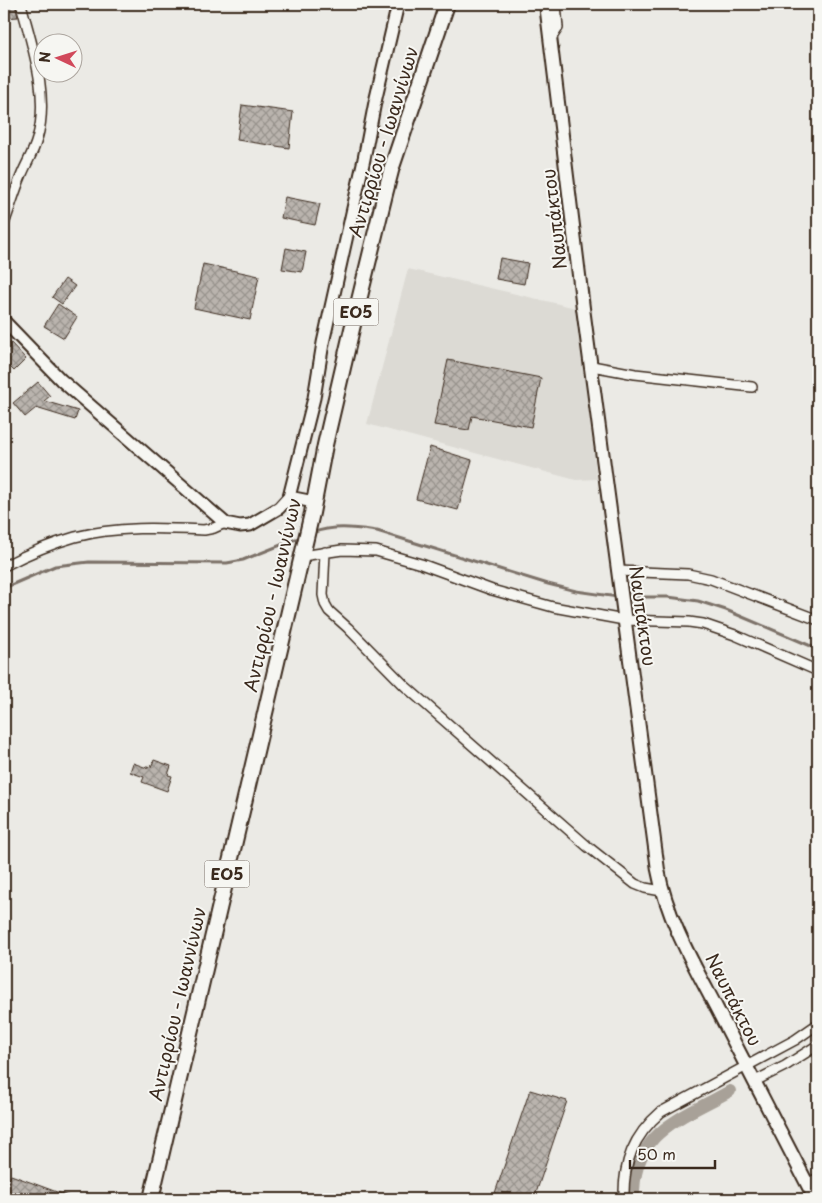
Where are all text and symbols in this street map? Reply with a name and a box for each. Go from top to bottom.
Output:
north arrow [32,32,82,82]
street label: Αντιρρίου - Ιωαννίνων [341,43,424,240]
text: N [34,51,55,63]
street label: Ναυπάκτου [534,167,573,271]
road number: ΕΟ5 [334,298,378,326]
street label: Αντιρρίου - Ιωαννίνων [236,495,307,694]
street label: Ναυπάκτου [623,564,664,668]
road number: ΕΟ5 [204,861,250,888]
street label: Αντιρρίου - Ιωαννίνων [141,904,212,1103]
street label: Ναυπάκτου [699,948,769,1050]
scale bar [630,1138,714,1170]
text: 50 m [637,1142,676,1165]

